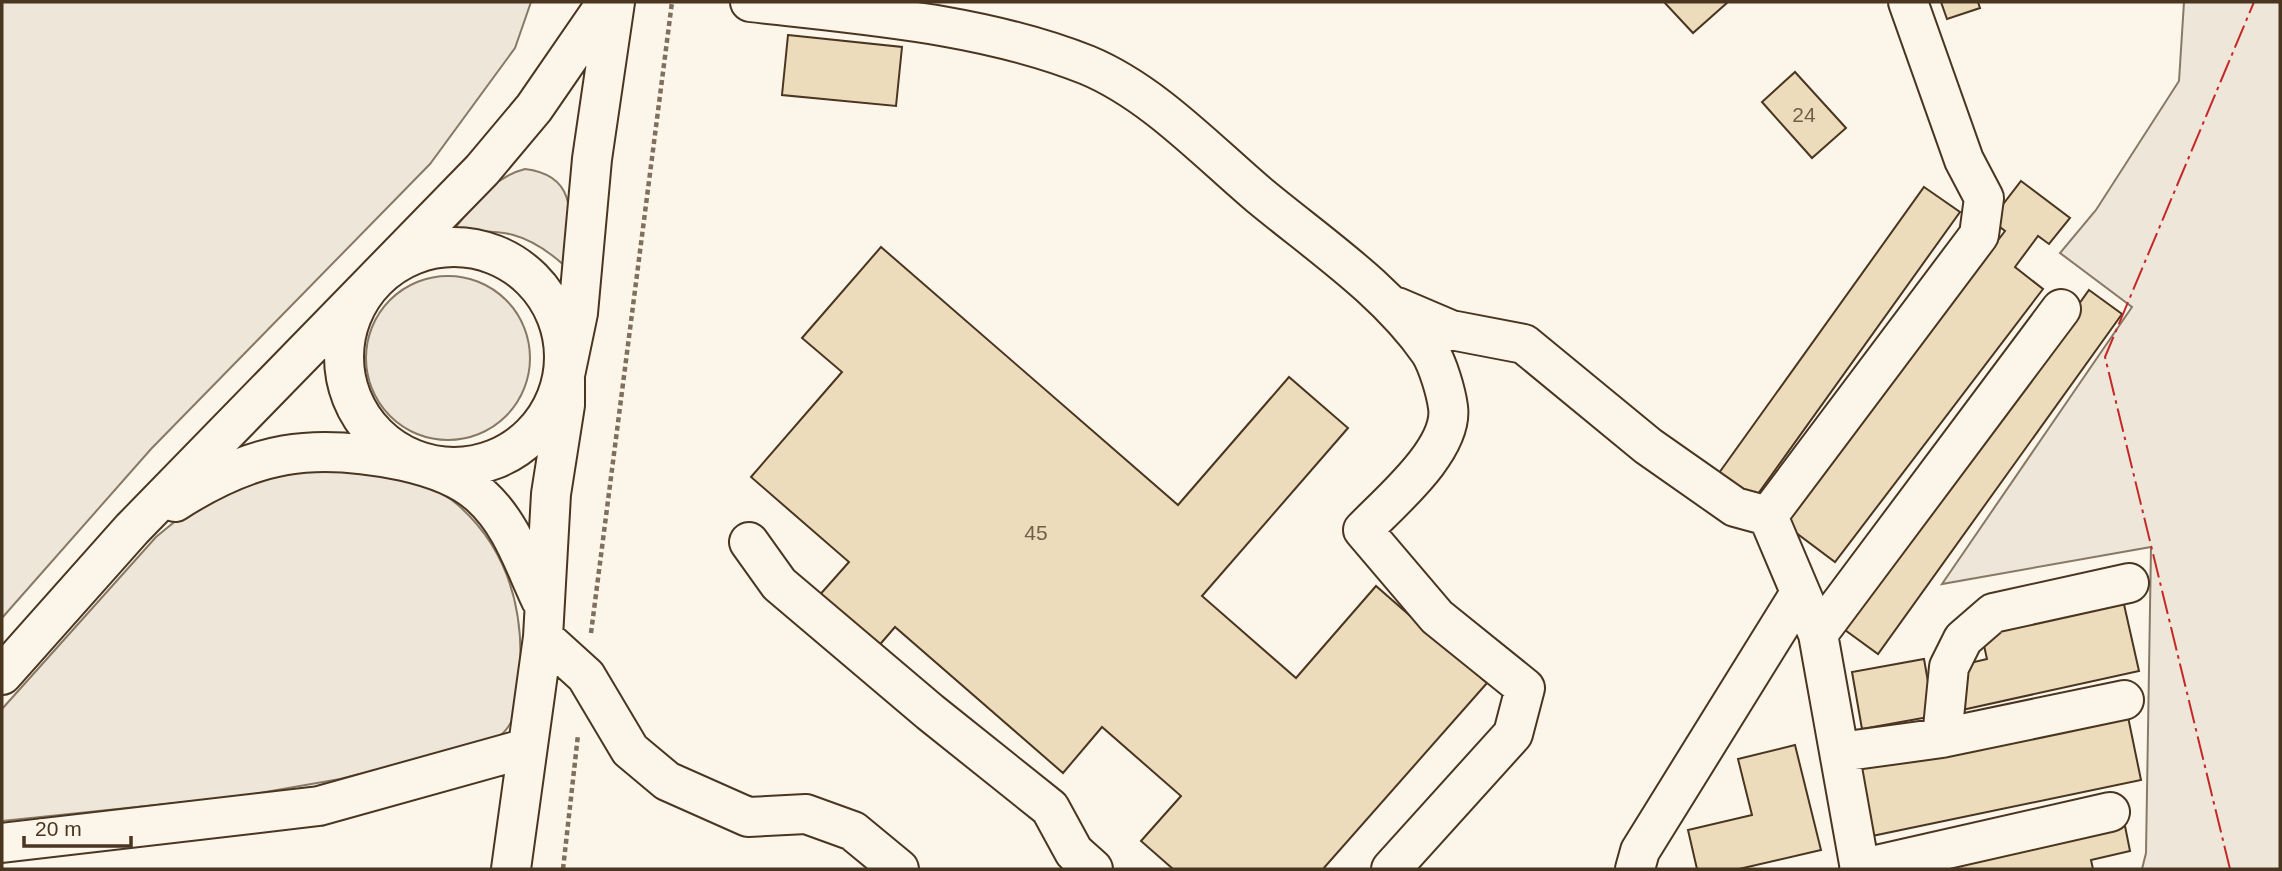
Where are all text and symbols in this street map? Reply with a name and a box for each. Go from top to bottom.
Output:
house number: 24 [1792,103,1816,126]
house number: 45 [1024,521,1048,544]
scale bar [24,804,131,848]
text: 20 m [35,817,82,840]

